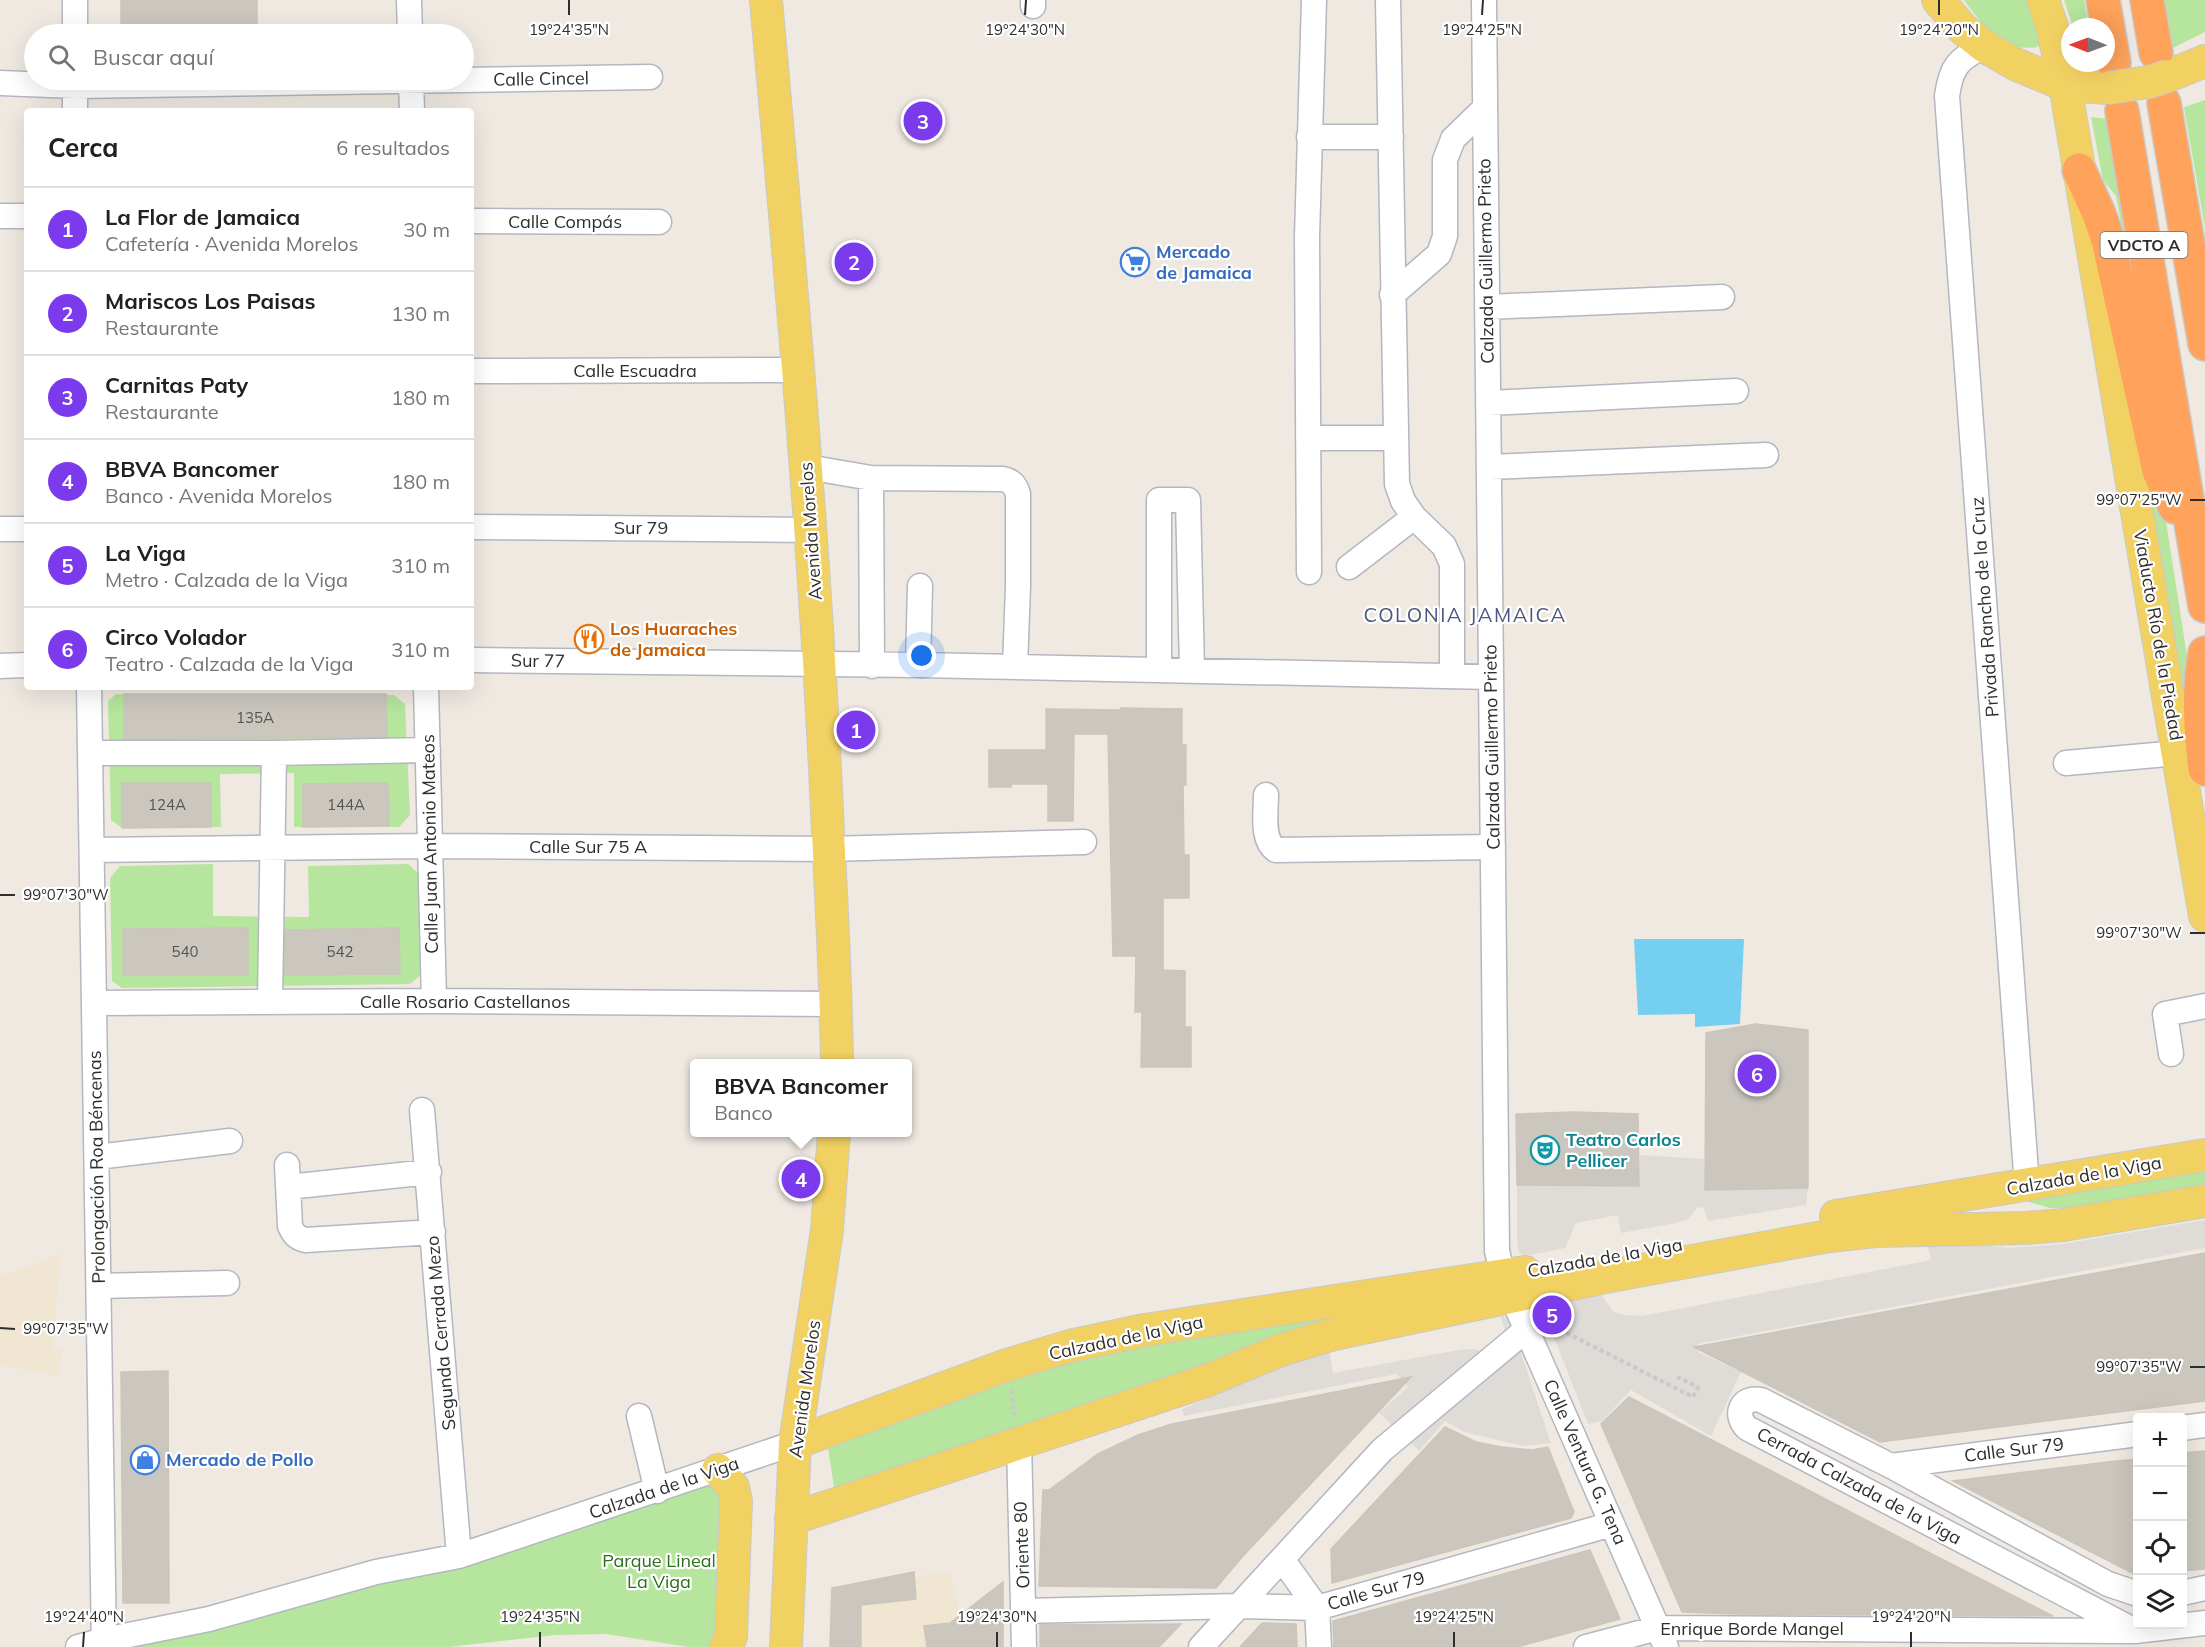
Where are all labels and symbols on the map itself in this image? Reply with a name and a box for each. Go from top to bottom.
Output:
north arrow [2061,18,2115,72]
text: 19°24'35"N [529,20,609,39]
text: 19°24'30"N [985,20,1065,39]
text: 19°24'25"N [1442,20,1522,39]
text: 19°24'20"N [1899,20,1979,39]
street label: Calle Cincel [493,66,589,91]
pin: 3 [904,98,942,144]
street label: Calzada Guillermo Prieto [1472,158,1499,364]
street label: Calle Compás [508,210,622,233]
road number: VDCTO A [2100,232,2188,258]
pin: 2 [834,240,874,284]
place label: Mercado de Jamaica [1156,240,1252,284]
supermarket icon: Mercado de Jamaica [1119,246,1151,278]
street label: Calle Escuadra [573,359,697,382]
street label: Avenida Morelos [794,461,827,601]
text: 99°07'25"W [2096,490,2182,509]
street label: Privada Rancho de la Cruz [1965,496,2004,718]
street label: Sur 79 [614,516,668,539]
street label: Viaducto Río de la Piedad [2129,528,2188,742]
district label: COLONIA JAMAICA [1363,602,1567,627]
place label: Los Huaraches de Jamaica [610,617,737,661]
restaurant icon: Los Huaraches de Jamaica [573,623,605,655]
your location [907,641,936,670]
street label: Calzada Guillermo Prieto [1478,644,1505,850]
street label: Sur 77 [511,649,565,672]
house number: 135A [236,708,274,727]
pin: 1 [836,708,876,752]
street label: Calle Juan Antonio Mateos [416,734,443,954]
house number: 124A [148,795,186,814]
house number: 144A [327,795,365,814]
street label: Calle Sur 75 A [529,835,647,858]
text: 99°07'30"W [23,885,109,904]
text: 99°07'30"W [2096,923,2182,942]
house number: 540 [171,942,199,961]
house number: 542 [326,942,354,961]
street label: Calle Rosario Castellanos [360,990,570,1013]
street label: Prolongación Roa Béncenas [83,1050,110,1284]
pin: 6 [1738,1052,1776,1096]
place label: Teatro Carlos Pellicer [1566,1128,1681,1172]
theatre icon: Teatro Carlos Pellicer [1529,1134,1561,1166]
street label: Calzada de la Viga [2005,1151,2163,1200]
pin: 4 [782,1156,820,1202]
street label: Calzada de la Viga [1526,1233,1684,1282]
street label: Segunda Cerrada Mezo [421,1235,460,1431]
pin: 5 [1532,1292,1572,1338]
street label: Calzada de la Viga [1047,1310,1205,1365]
text: 99°07'35"W [23,1319,109,1338]
street label: Avenida Morelos [783,1319,826,1459]
text: 99°07'35"W [2096,1357,2182,1376]
street label: Calle Ventura G. Tena [1539,1375,1632,1548]
street label: Cerrada Calzada de la Viga [1753,1422,1966,1549]
street label: Calle Sur 79 [1963,1432,2065,1467]
shop icon: Mercado de Pollo [129,1444,161,1476]
place label: Mercado de Pollo [166,1448,314,1471]
street label: Calzada de la Viga [586,1451,742,1524]
street label: Oriente 80 [1008,1501,1035,1589]
park label: Parque Lineal La Viga [602,1549,716,1593]
street label: Calle Sur 79 [1324,1566,1427,1615]
text: 19°24'40"N [44,1607,124,1626]
text: 19°24'35"N [500,1607,580,1626]
text: 19°24'30"N [957,1607,1037,1626]
text: 19°24'25"N [1414,1607,1494,1626]
text: 19°24'20"N [1871,1607,1951,1626]
street label: Enrique Borde Mangel [1660,1617,1844,1640]

